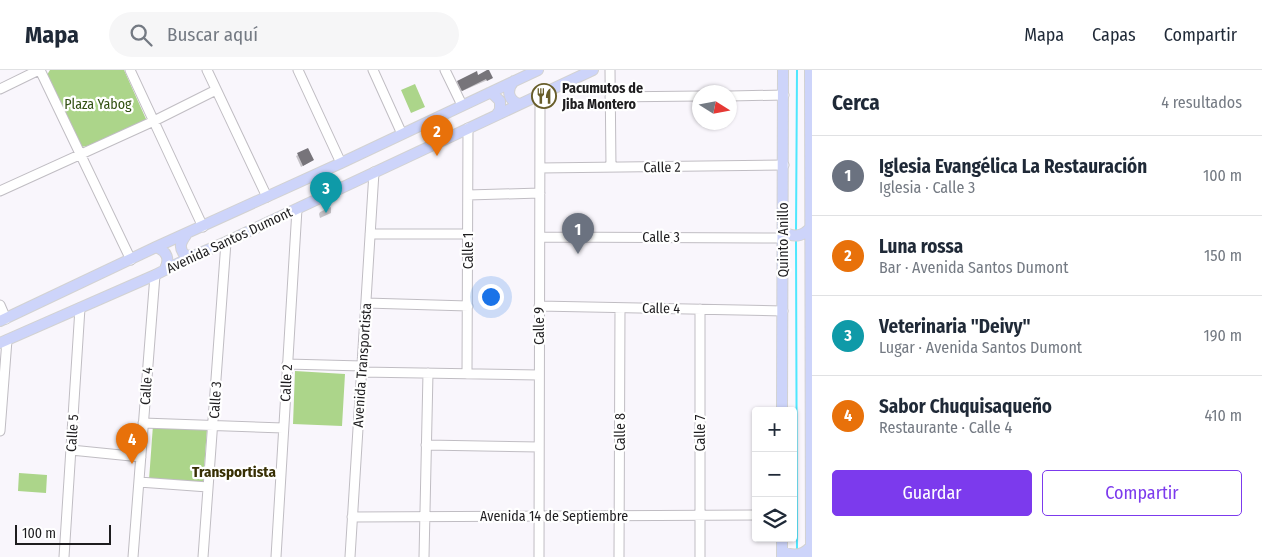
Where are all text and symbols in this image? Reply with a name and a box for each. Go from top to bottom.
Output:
search box [109,12,459,57]
text: Mapa [25,21,79,49]
icon: search [127,21,155,49]
text: Buscar aquí [167,23,258,46]
text: Mapa [1024,24,1064,46]
text: Capas [1092,24,1136,46]
text: Compartir [1164,24,1237,46]
place label: Pacumutos de Jiba Montero [561,80,643,113]
restaurant icon: Pacumutos de Jiba Montero [531,83,557,109]
north arrow [692,85,737,130]
text: Cerca [832,90,880,116]
text: 4 resultados [1161,93,1242,112]
park label: Plaza Yabog [64,96,132,113]
pin: 2 [421,115,453,156]
text: Iglesia Evangélica La Restauración [879,155,1147,178]
street label: Calle 2 [643,159,681,176]
text: 1 [845,166,851,185]
text: 100 m [1203,166,1242,185]
pin: 3 [310,172,342,213]
text: Iglesia · Calle 3 [879,178,975,197]
street label: Quinto Anillo [775,203,792,278]
street label: Avenida Santos Dumont [164,204,295,277]
pin: 1 [562,213,594,254]
street label: Calle 3 [642,229,680,246]
street label: Calle 1 [460,233,477,269]
text: Luna rossa [879,235,963,258]
text: 2 [844,246,852,265]
text: 150 m [1204,246,1242,265]
text: Bar · Avenida Santos Dumont [879,258,1068,277]
your location [478,284,504,310]
street label: Calle 4 [642,300,680,317]
street label: Avenida Transportista [350,302,375,428]
street label: Calle 9 [531,307,548,345]
text: Veterinaria "Deivy" [879,315,1031,338]
text: 3 [844,326,852,345]
text: 190 m [1204,326,1242,345]
text: Lugar · Avenida Santos Dumont [879,338,1082,357]
street label: Calle 2 [277,364,296,402]
street label: Calle 4 [137,366,156,406]
street label: Calle 3 [206,381,225,419]
text: Sabor Chuquisaqueño [879,395,1052,418]
text: 4 [844,406,852,425]
text: 410 m [1204,406,1242,425]
map controls [752,407,797,542]
button: + [752,407,797,452]
street label: Calle 8 [612,413,629,451]
street label: Calle 5 [63,414,82,452]
street label: Calle 7 [692,414,709,451]
text: Restaurante · Calle 4 [879,418,1012,437]
pin: 4 [116,423,148,464]
button: − [752,452,797,497]
district label: Transportista [192,463,276,481]
button: Guardar [832,470,1032,516]
button: Compartir [1042,470,1242,516]
button: layers [752,497,797,542]
street label: Avenida 14 de Septiembre [480,508,628,525]
scale bar [15,522,111,545]
text: 100 m [22,525,56,542]

